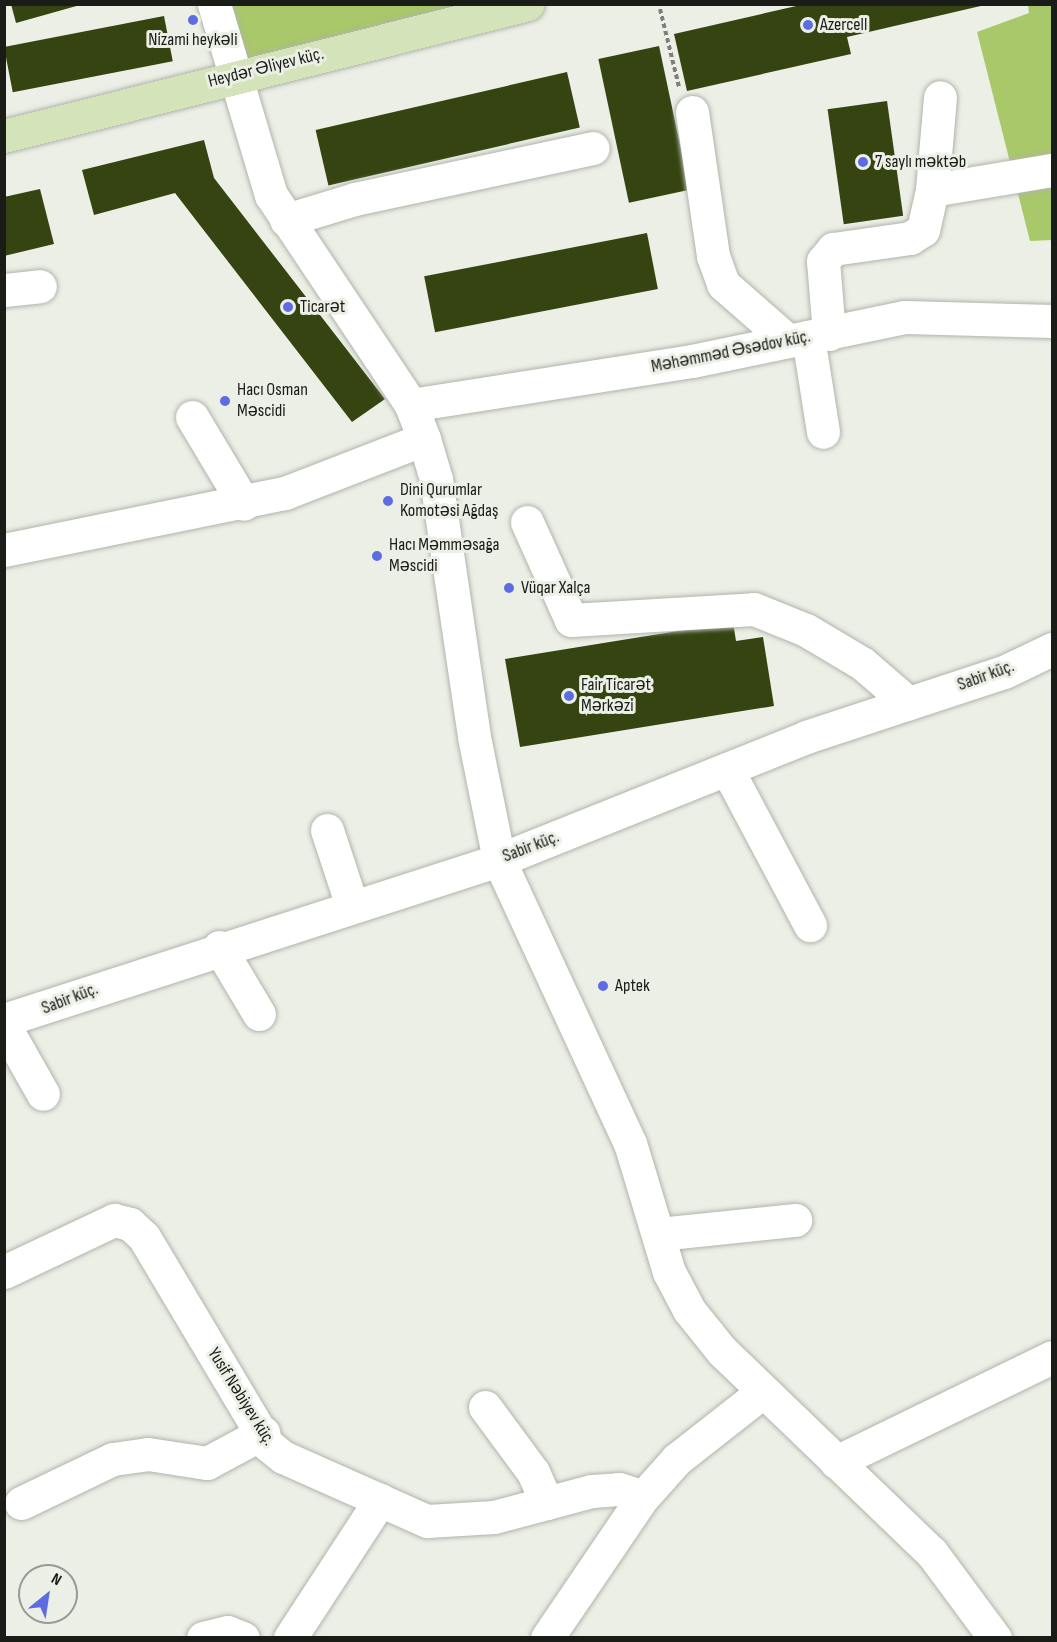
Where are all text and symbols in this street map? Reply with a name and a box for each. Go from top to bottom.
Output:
marker: Nizami heykəli [186,13,200,27]
place label: Azercell [820,14,867,36]
marker: Azercell [801,18,815,32]
place label: Nizami heykəli [148,29,238,51]
street label: Heydər Əliyev küç. [206,43,326,93]
place label: 7 saylı məktəb [875,151,966,173]
marker: 7 saylı məktəb [856,155,870,169]
place label: Ticarət [300,296,345,318]
marker: Ticarət [281,300,295,314]
street label: Məhəmməd Əsədov küç. [649,326,813,378]
place label: Hacı Osman Məscidi [237,380,308,422]
marker: Hacı Osman Məscidi [218,394,232,408]
place label: Dini Qurumlar Komotəsi Ağdaş [400,480,498,522]
marker: Dini Qurumlar Komotəsi Ağdaş [381,494,395,508]
place label: Hacı Məmməsağa Məscidi [389,535,499,578]
marker: Hacı Məmməsağa Məscidi [370,549,384,563]
place label: Vüqar Xalça [521,577,590,599]
marker: Vüqar Xalça [502,581,516,595]
street label: Sabir küç. [955,656,1017,696]
place label: Fair Ticarət Mərkəzi [581,675,651,718]
marker: Fair Ticarət Mərkəzi [562,689,576,703]
street label: Sabir küç. [500,826,562,868]
place label: Aptek [615,975,650,997]
street label: Sabir küç. [39,978,101,1020]
marker: Aptek [596,979,610,993]
street label: Yusif Nəbiyev küç. [202,1344,280,1450]
north arrow [18,1564,78,1624]
text: N [48,1569,65,1590]

